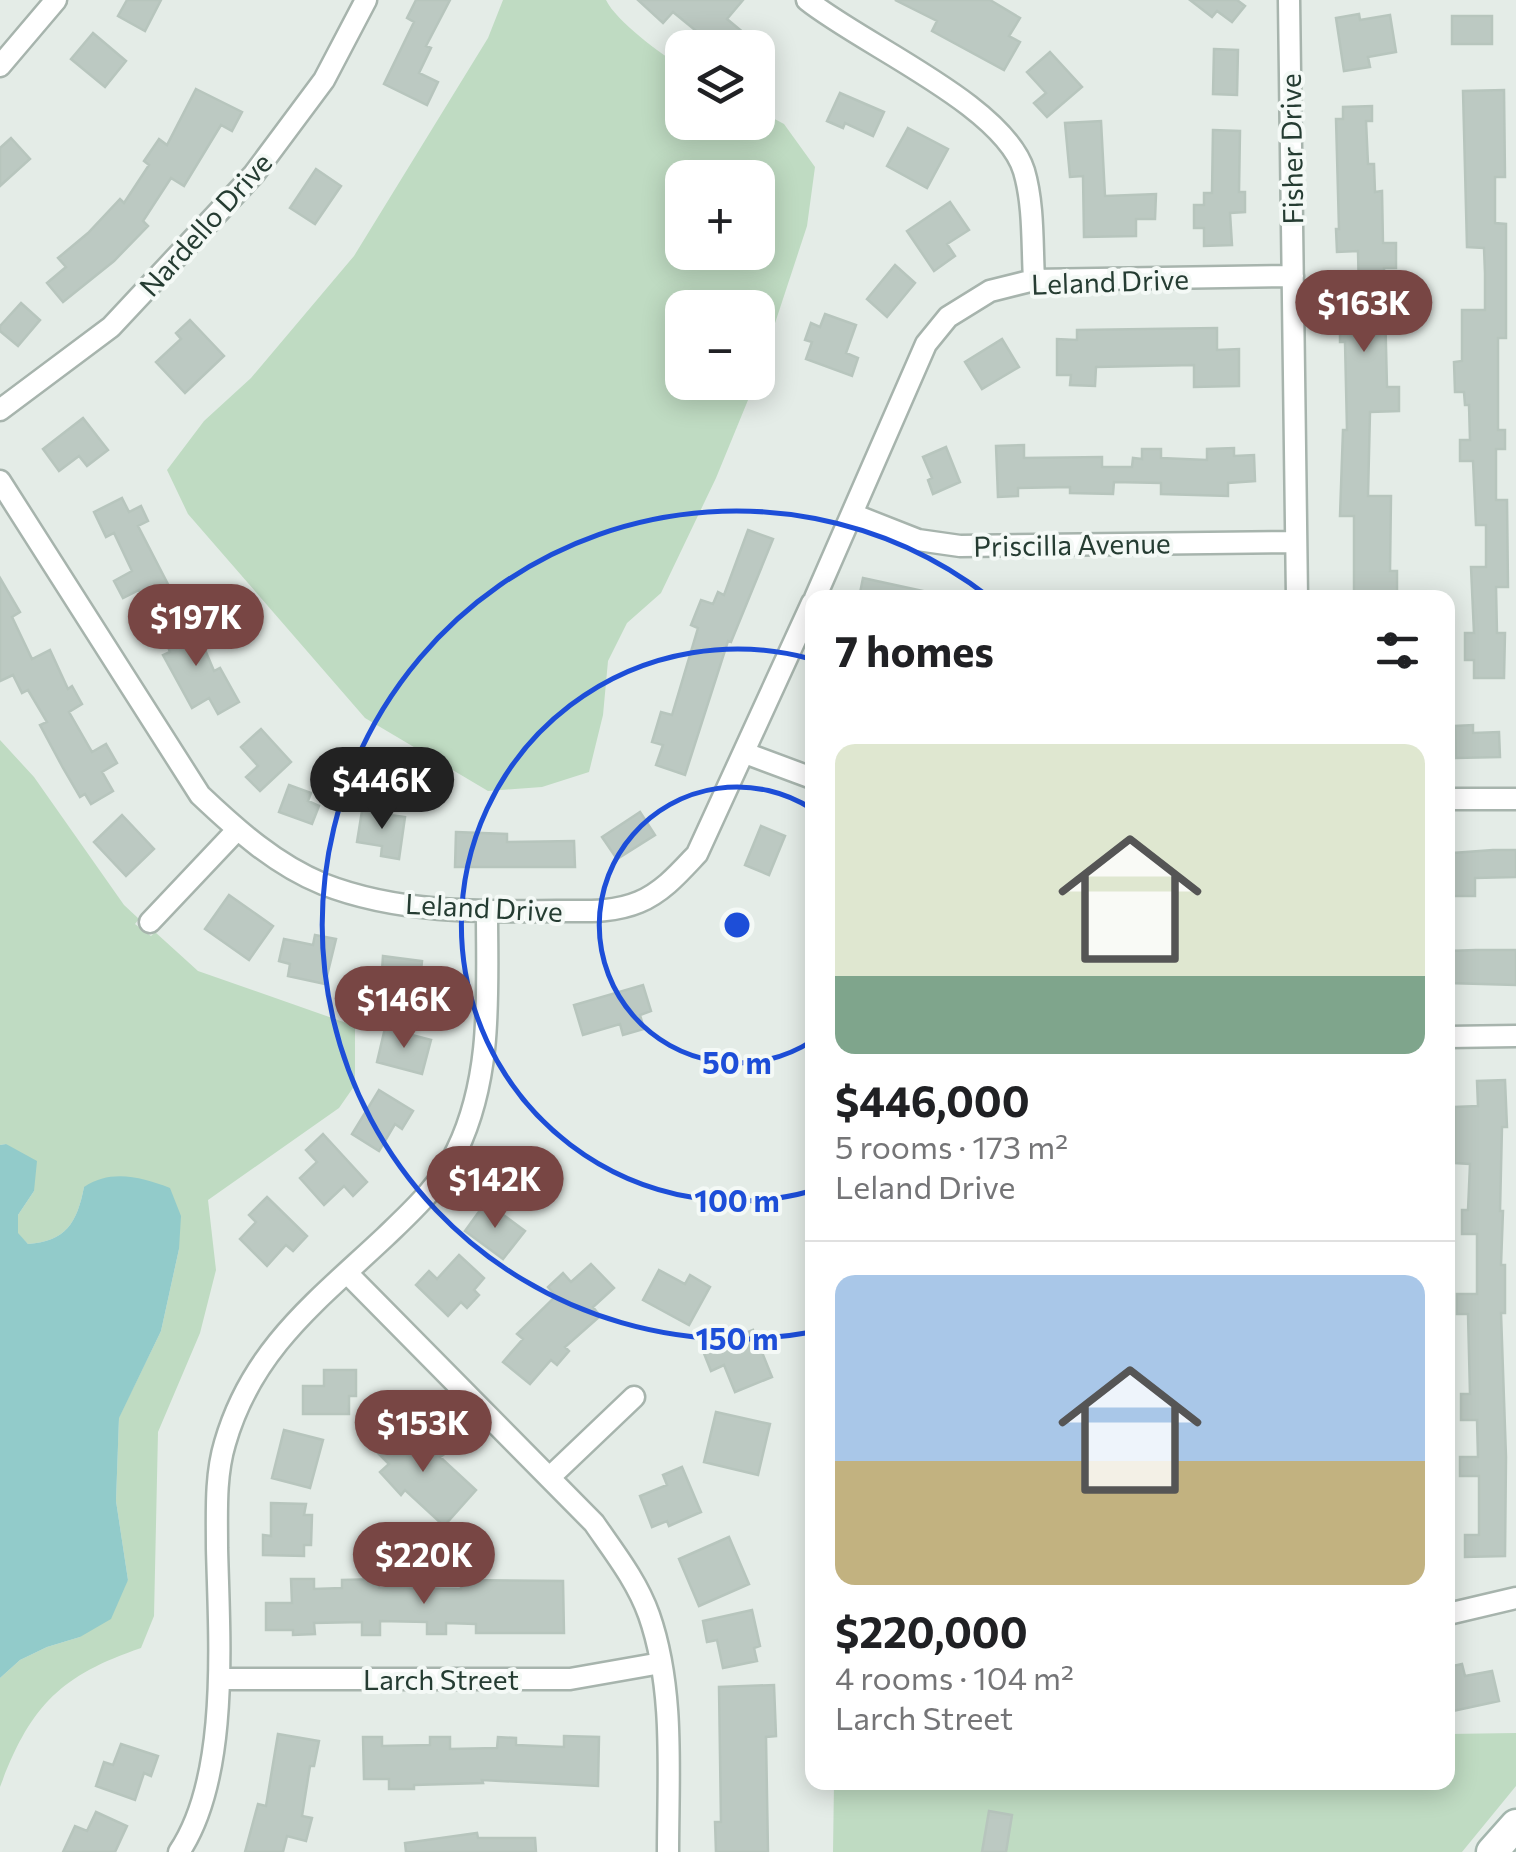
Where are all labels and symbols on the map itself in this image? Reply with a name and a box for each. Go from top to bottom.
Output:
street label: Fisher Drive [1273,73,1309,225]
street label: Nardello Drive [132,145,278,303]
street label: Leland Drive [1031,261,1189,301]
pin: $163K [1294,270,1434,355]
street label: Priscilla Avenue [973,525,1171,563]
pin: $197K [126,584,266,669]
pin: $446K [312,747,452,832]
street label: Leland Drive [404,886,564,928]
centre of rings [719,907,755,943]
pin: $146K [334,966,474,1051]
text: 50 m [702,1043,772,1080]
pin: $142K [425,1146,565,1231]
text: 100 m [694,1181,780,1218]
text: 150 m [696,1319,778,1356]
pin: $153K [353,1390,493,1475]
pin: $220K [354,1522,494,1607]
street label: Larch Street [363,1662,519,1696]

